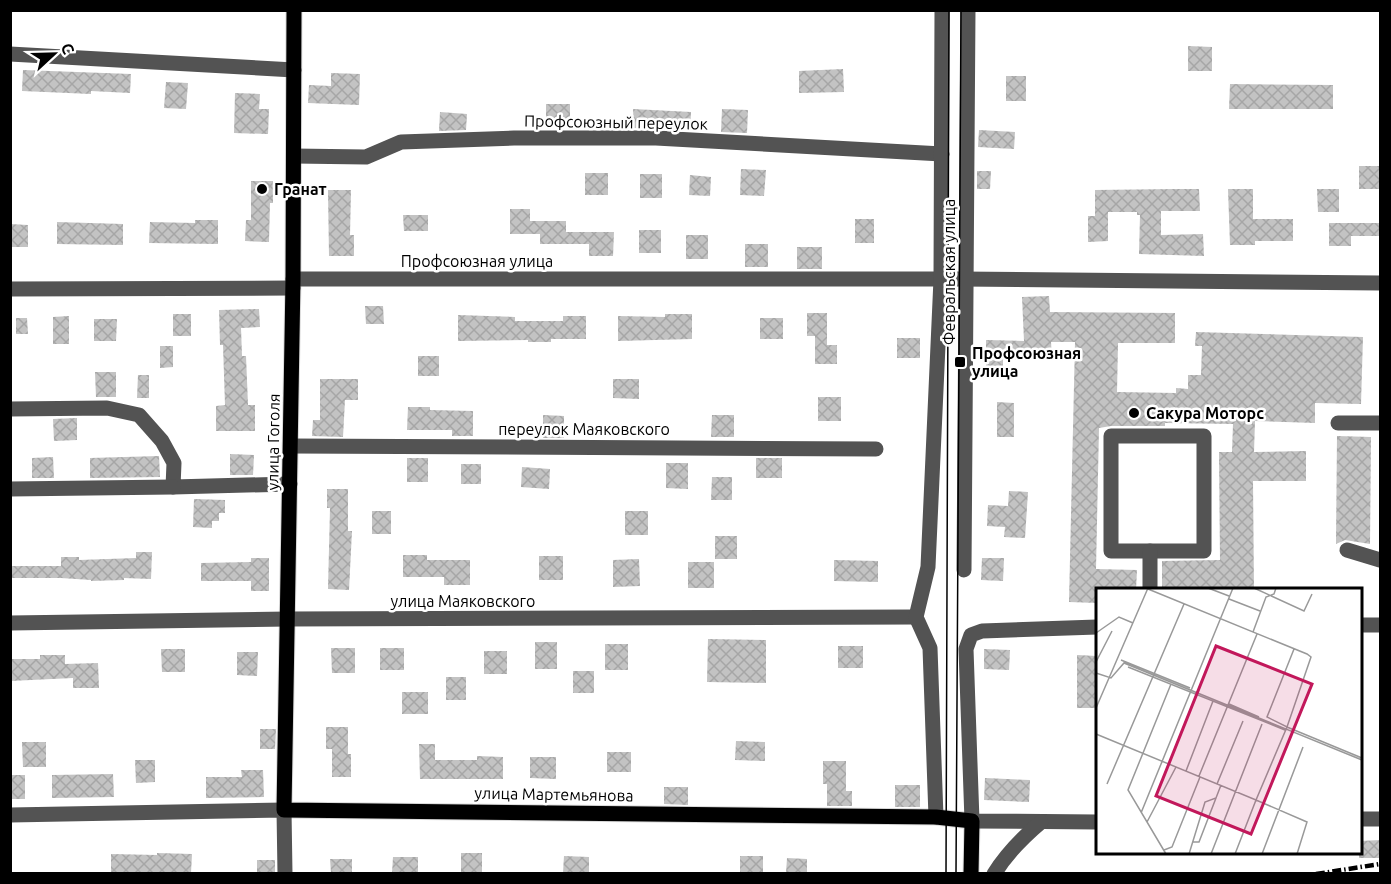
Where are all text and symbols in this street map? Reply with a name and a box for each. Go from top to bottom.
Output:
north arrow [24,24,84,84]
text: С [58,40,78,56]
street label: Профсоюзный переулок [524,111,708,133]
place label: Гранат [274,180,327,198]
marker: Гранат [255,182,269,196]
street label: Февральская улица [940,199,958,345]
street label: Профсоюзная улица [401,252,553,270]
place label: Профсоюзная улица [972,344,1081,380]
marker: Профсоюзная улица [953,355,967,369]
street label: улица Гоголя [263,393,283,491]
place label: Сакура Моторс [1146,404,1264,422]
marker: Сакура Моторс [1127,406,1141,420]
street label: переулок Маяковского [498,420,670,438]
inset map [1096,588,1361,854]
street label: улица Маяковского [391,592,535,610]
street label: улица Мартемьянова [474,784,634,804]

